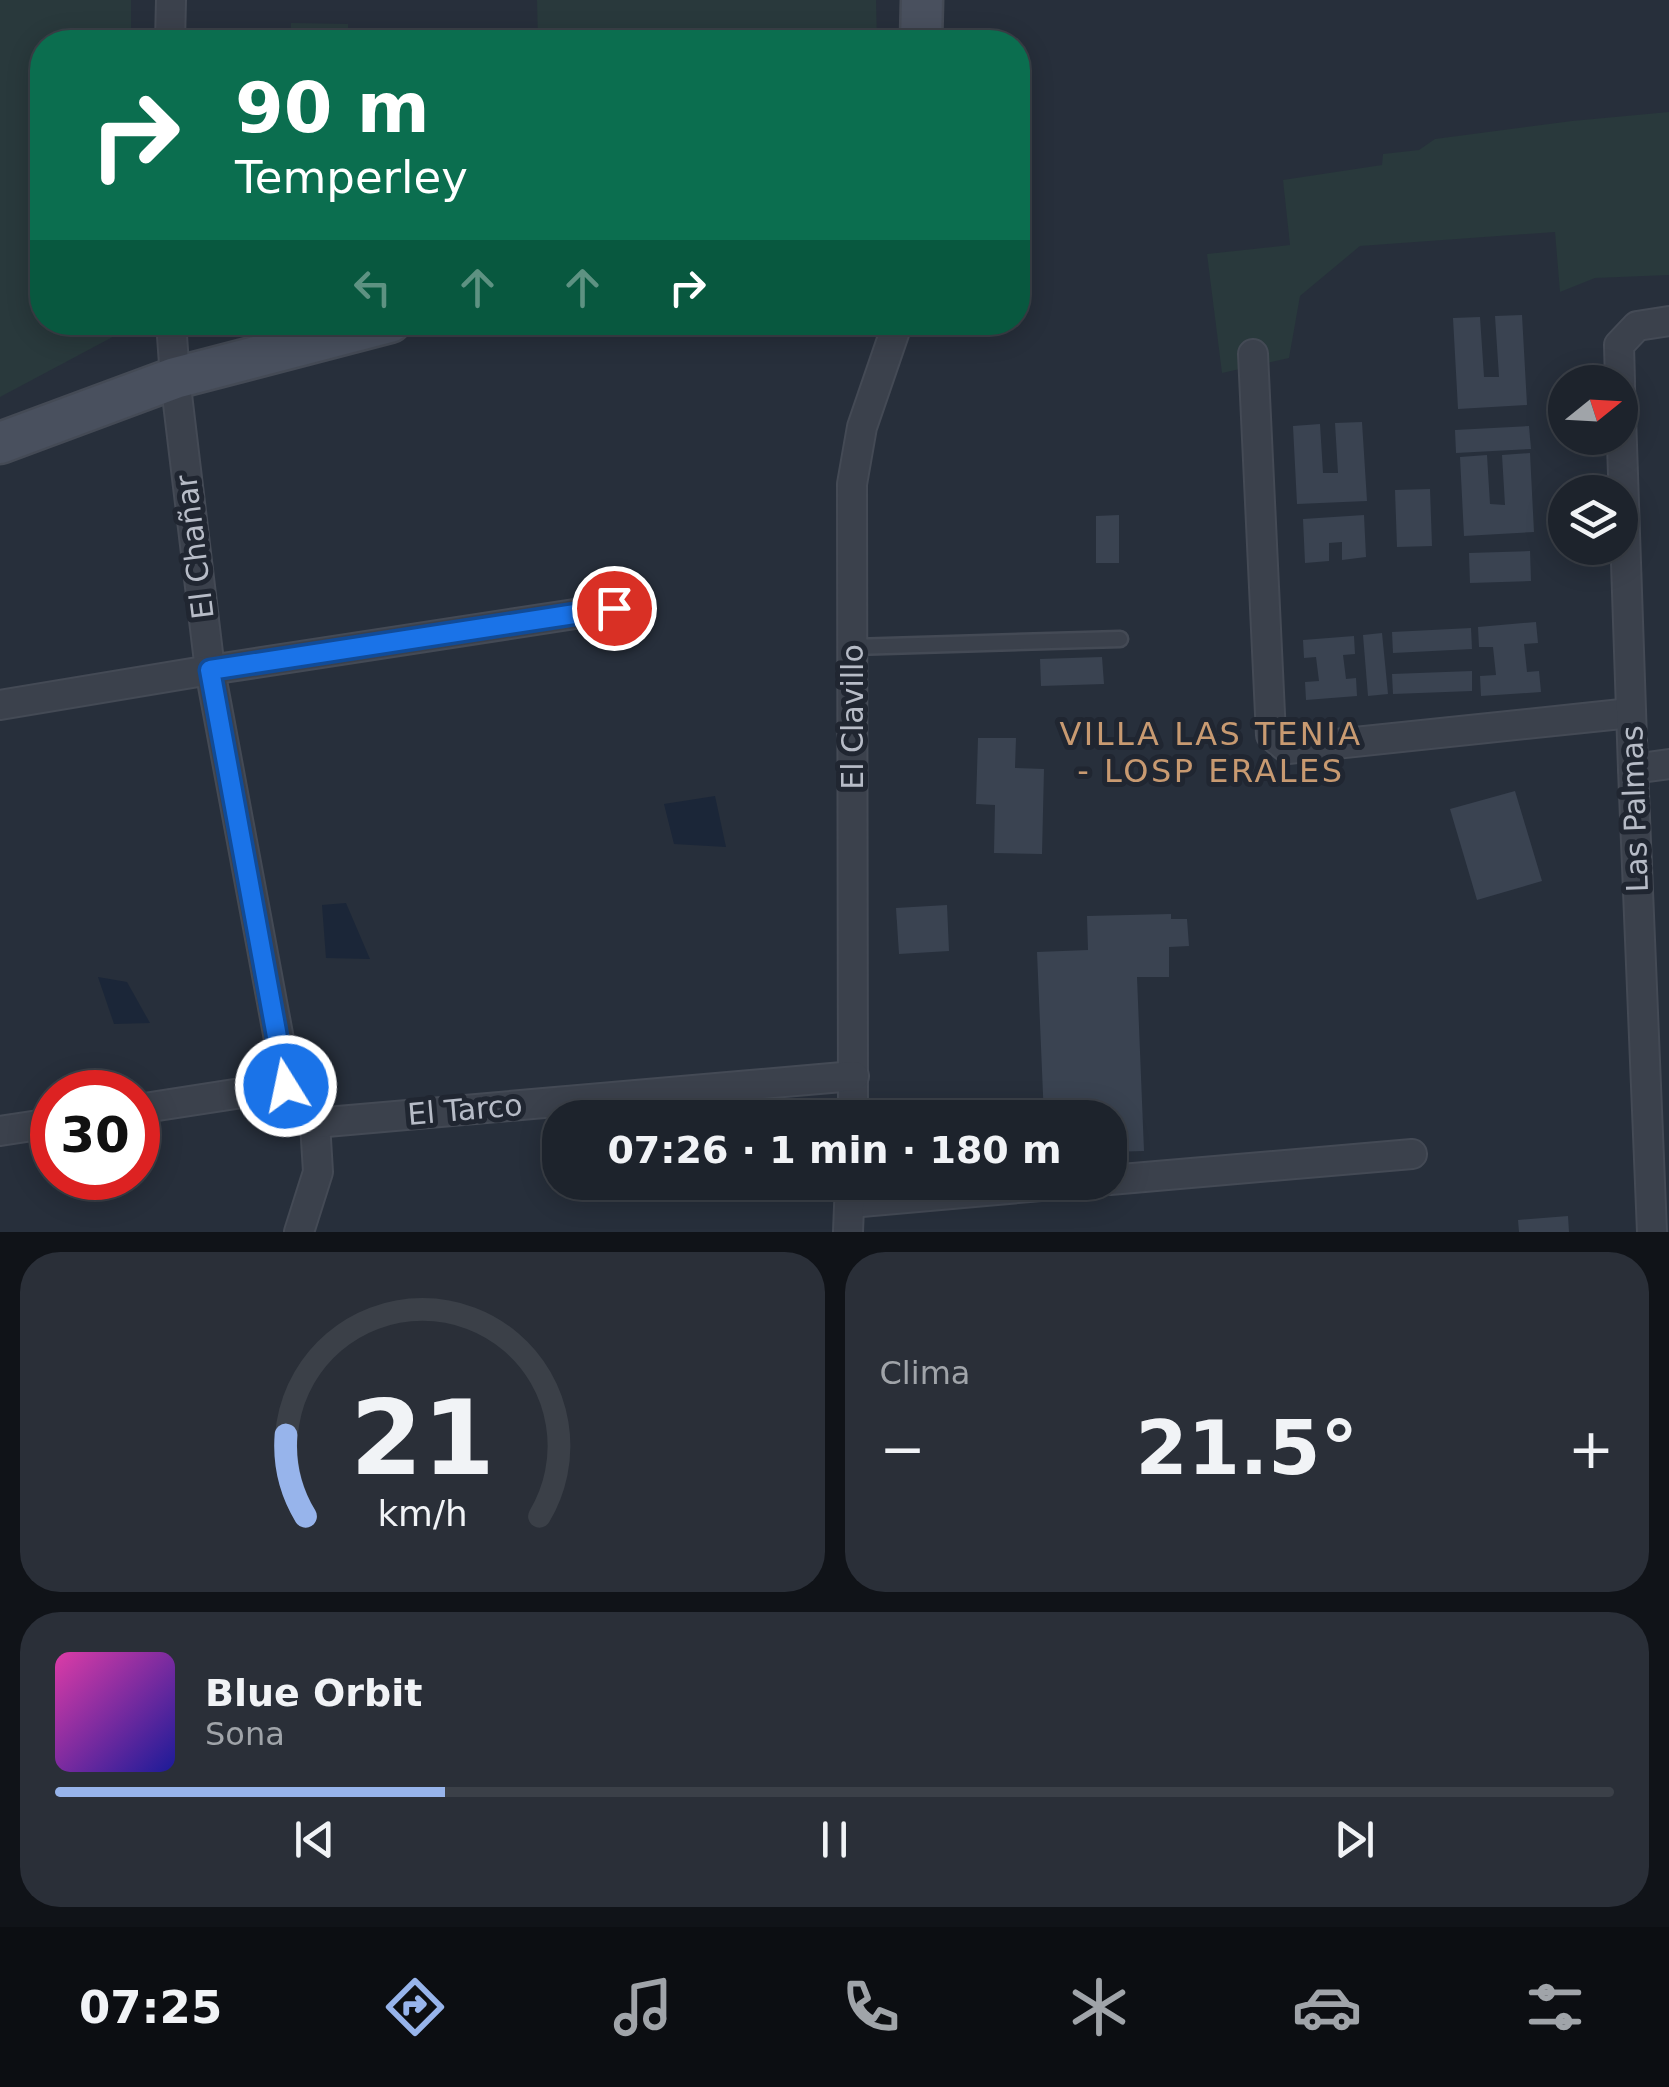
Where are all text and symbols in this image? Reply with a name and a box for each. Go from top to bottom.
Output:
text: 90 m [235,67,430,149]
icon: right [70,70,200,200]
text: Temperley [235,151,468,204]
icon: left [345,260,400,315]
icon: ahead [450,260,505,315]
icon: ahead [555,260,610,315]
icon: right [660,260,715,315]
north arrow [1548,365,1638,455]
map controls [1548,365,1638,565]
street label: El Chañar [168,472,221,621]
button: layers [1548,475,1638,565]
pin [572,566,657,651]
icon: arrive [587,581,642,636]
street label: El Clavillo [835,644,870,790]
district label: VILLA LAS TENIA - LOSP ERALES [1059,715,1363,790]
street label: Las Palmas [1614,725,1655,893]
position arrow [234,1034,338,1138]
speed limit sign: 30 [30,1070,160,1200]
street label: El Tarco [406,1087,524,1132]
text: 07:26 · 1 min · 180 m [607,1128,1062,1172]
text: Clima [880,1354,970,1392]
text: 21 [350,1377,495,1499]
text: 21.5° [1135,1404,1358,1492]
text: − [880,1417,926,1481]
text: + [1568,1417,1614,1481]
text: km/h [377,1493,467,1534]
text: Blue Orbit [205,1671,422,1715]
text: Sona [205,1715,285,1753]
icon: previous [287,1812,342,1867]
icon: pause [807,1812,862,1867]
icon: next [1327,1812,1382,1867]
icon: directions [380,1972,450,2042]
icon: music [608,1972,678,2042]
icon: phone [836,1972,906,2042]
icon: climate [1064,1972,1134,2042]
icon: car [1292,1972,1362,2042]
icon: filters [1520,1972,1590,2042]
text: 07:25 [79,1981,222,2034]

